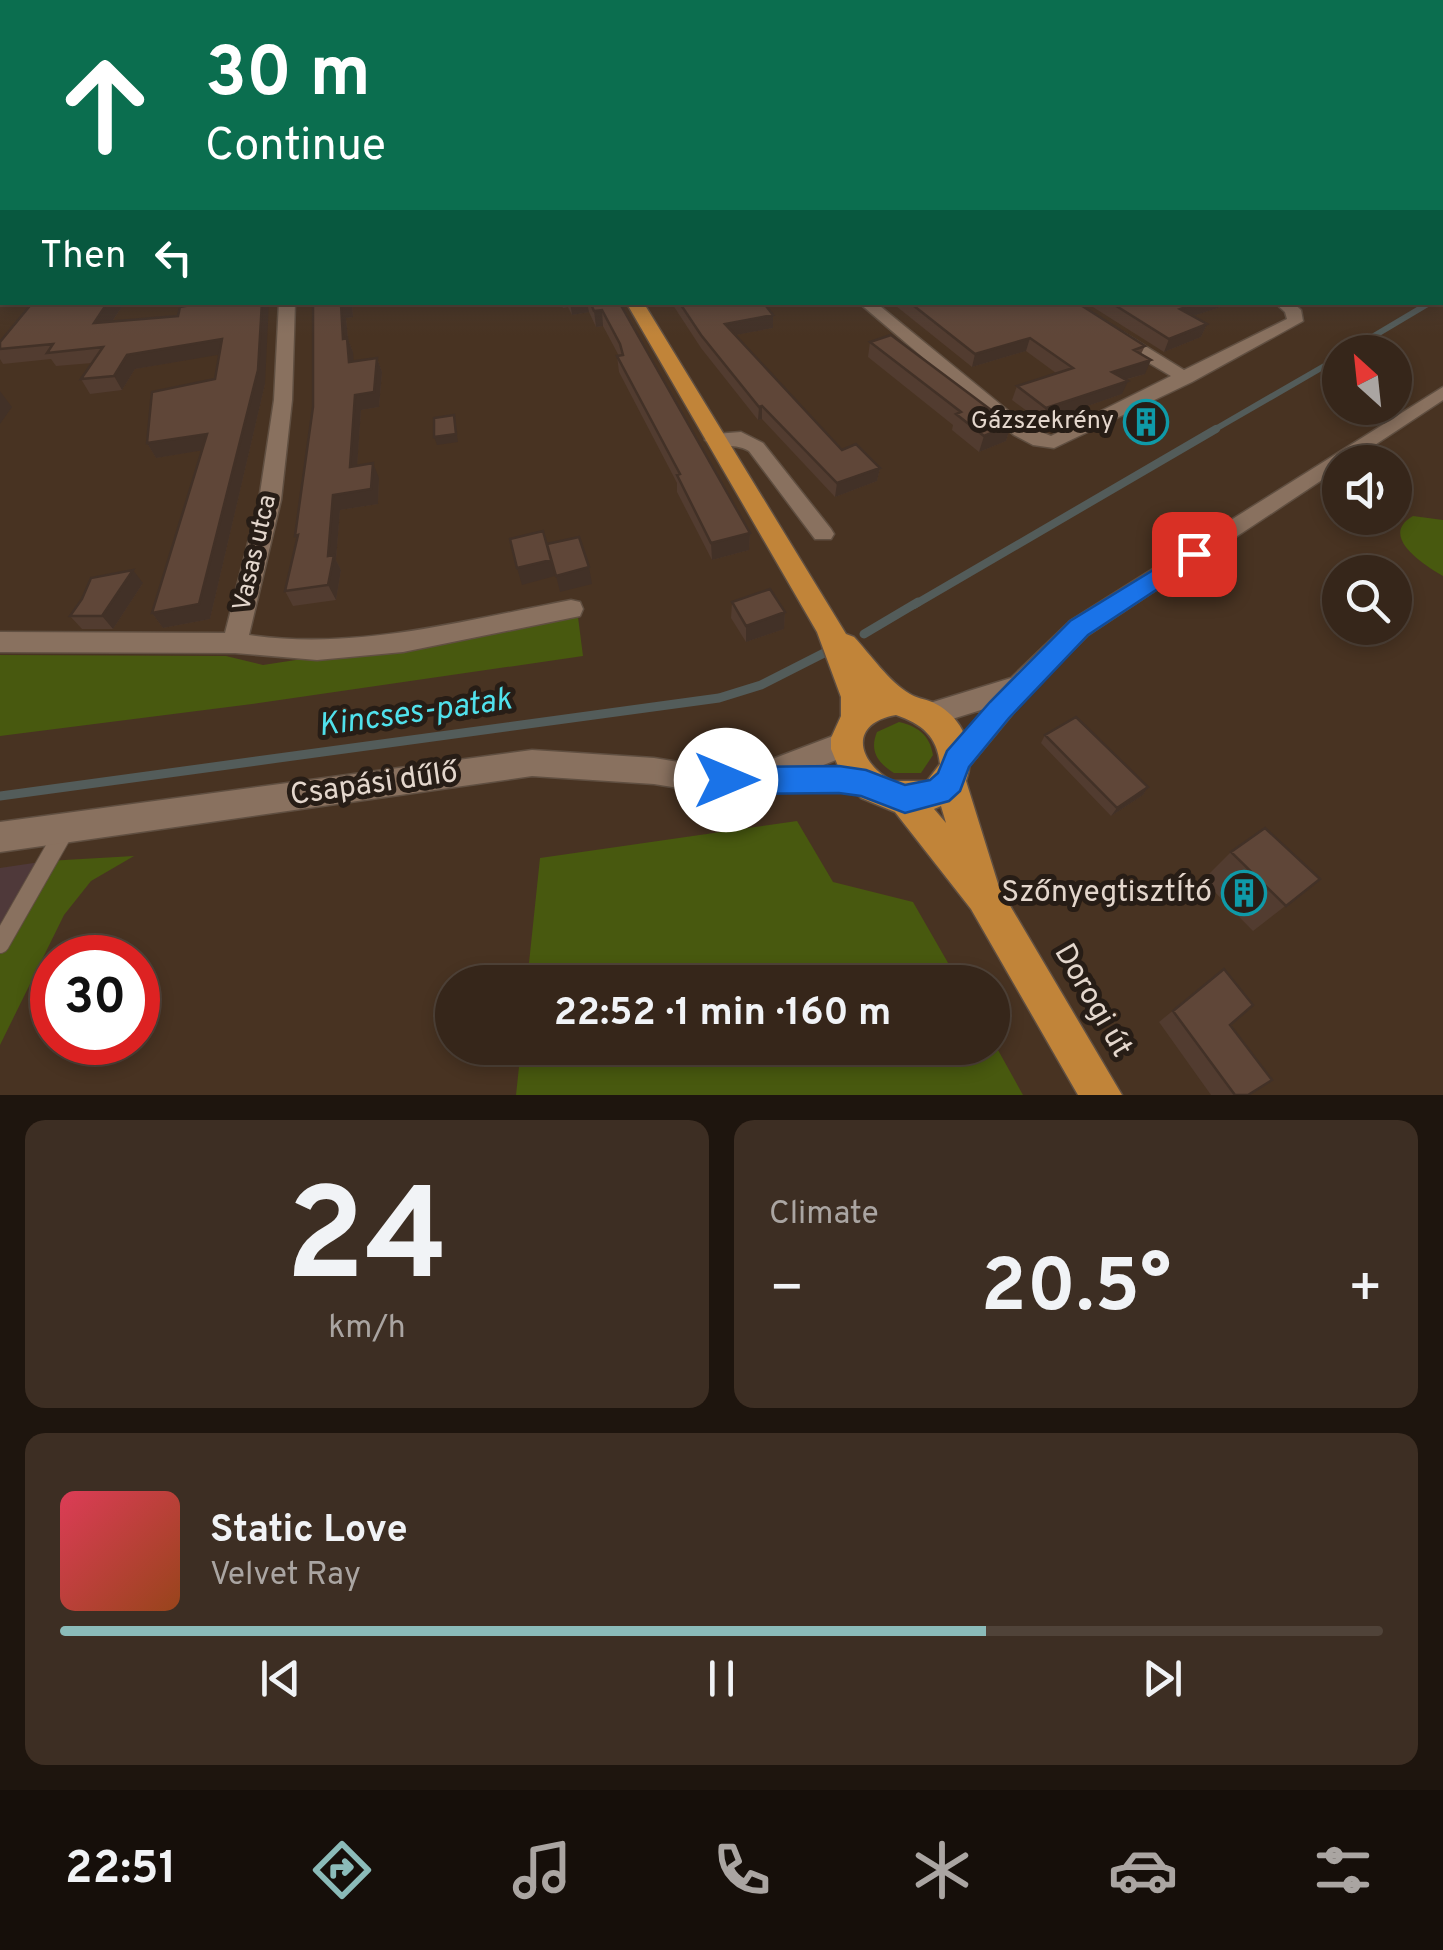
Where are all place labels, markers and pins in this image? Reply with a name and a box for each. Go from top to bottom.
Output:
building icon: Gázszekrény [1123,399,1169,445]
place label: Gázszekrény [971,406,1114,438]
pin [1152,512,1237,597]
building icon: SzőnyegtisztÍtó [1221,870,1267,916]
place label: SzőnyegtisztÍtó [1001,873,1212,912]

